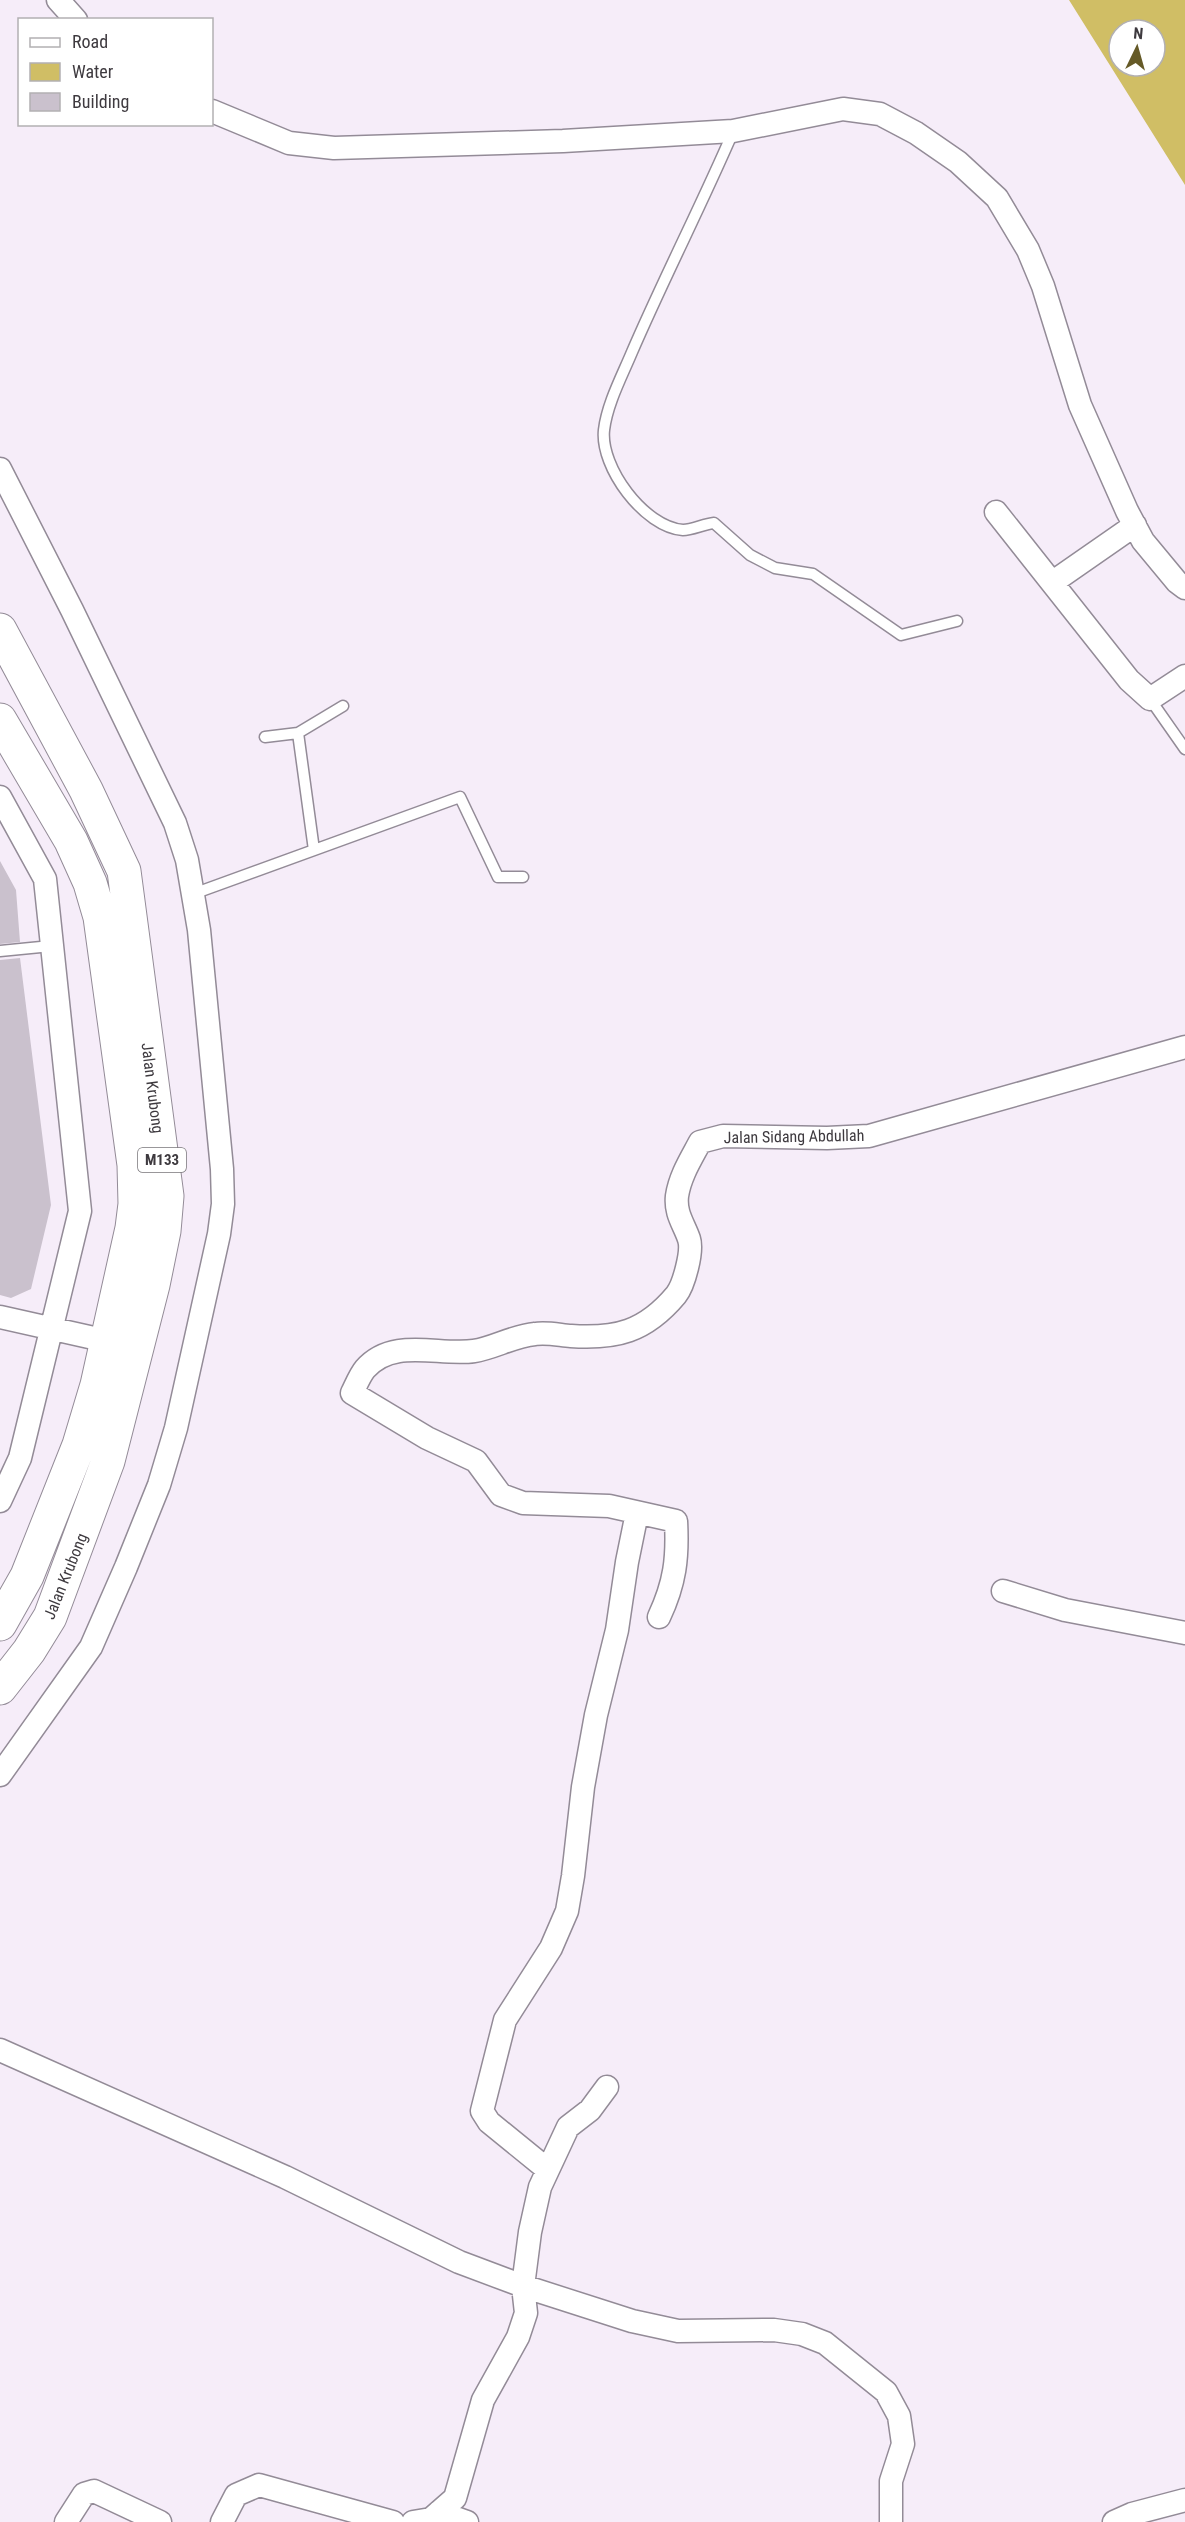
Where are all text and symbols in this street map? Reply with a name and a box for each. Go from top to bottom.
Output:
legend [18,18,213,126]
north arrow [1107,18,1167,78]
text: N [1133,24,1144,43]
text: Road [72,31,108,52]
text: Water [72,61,114,82]
text: Building [72,91,129,112]
street label: Jalan Krubong [138,1042,167,1134]
street label: Jalan Sidang Abdullah [724,1126,864,1147]
road number: M133 [138,1148,186,1172]
street label: Jalan Krubong [40,1530,91,1622]

